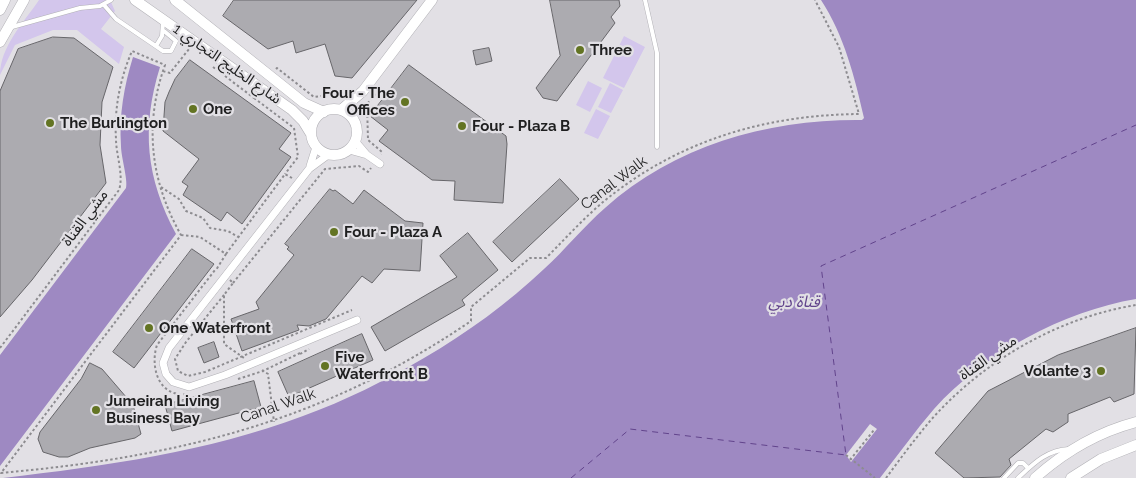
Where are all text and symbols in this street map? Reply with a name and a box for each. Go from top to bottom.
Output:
street label: شارع الخليج التجاري 1 [169,20,285,108]
place label: Three [590,41,632,59]
marker: Three [574,44,586,56]
place label: Four - The Offices [322,84,395,119]
marker: Four - The Offices [399,96,411,108]
place label: One [203,100,232,118]
marker: One [187,103,199,115]
place label: The Burlington [60,114,167,132]
marker: The Burlington [44,117,56,129]
place label: Four - Plaza B [472,117,570,135]
marker: Four - Plaza B [456,120,468,132]
street label: Canal Walk [577,152,651,214]
street label: مشي القناة [58,186,112,250]
place label: Four - Plaza A [344,223,442,241]
marker: Four - Plaza A [328,226,340,238]
water label: قناة دبي [768,292,820,312]
place label: One Waterfront [159,319,271,337]
marker: One Waterfront [143,322,155,334]
street label: مشي القناة [956,332,1020,384]
place label: Five Waterfront B [335,348,428,383]
marker: Five Waterfront B [319,360,331,372]
place label: Volante 3 [1024,362,1091,380]
marker: Volante 3 [1095,365,1107,377]
street label: Canal Walk [238,385,318,427]
place label: Jumeirah Living Business Bay [106,392,220,427]
marker: Jumeirah Living Business Bay [90,404,102,416]

